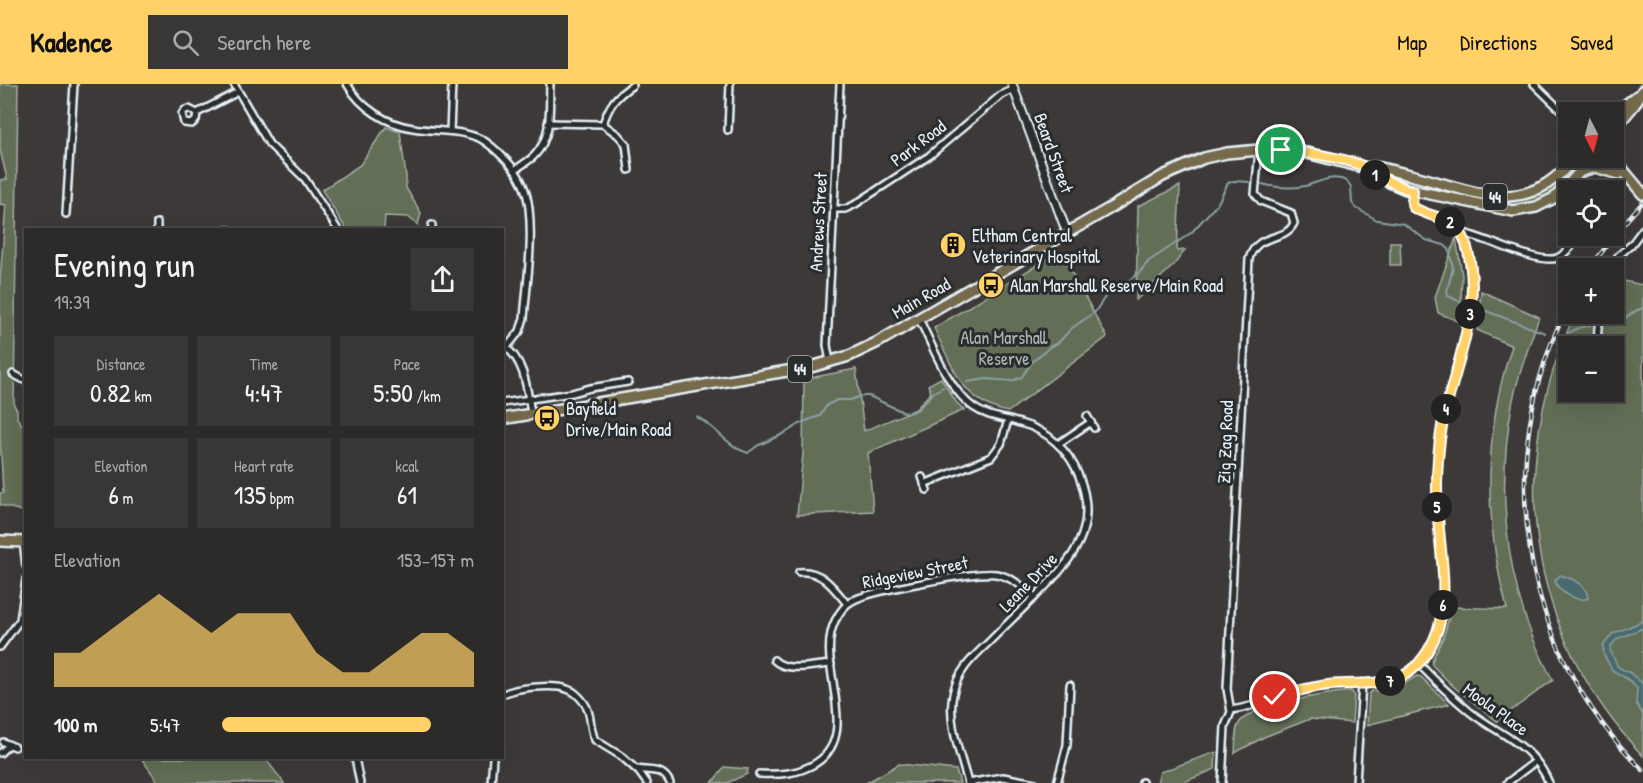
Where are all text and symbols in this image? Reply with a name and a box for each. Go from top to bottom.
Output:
search box [148,15,568,69]
text: Kadence [30,23,112,61]
icon: search [169,26,202,59]
text: Search here [217,27,311,57]
text: Map [1397,28,1427,57]
text: Directions [1460,28,1537,57]
text: Saved [1570,28,1613,57]
north arrow [1558,102,1624,168]
map controls [1558,102,1624,402]
street label: Beard Street [1028,110,1080,197]
street label: Park Road [885,114,951,172]
pin [1255,124,1306,175]
icon: arrive [1264,133,1297,166]
pin: 1 [1360,160,1390,190]
text: 1 [1372,164,1378,186]
street label: Andrews Street [803,171,833,272]
button: locate [1558,180,1624,246]
road number: 44 [1483,184,1507,210]
pin: 2 [1435,207,1465,237]
text: 2 [1446,211,1454,233]
place label: Eltham Central Veterinary Hospital [972,223,1100,269]
building icon: Eltham Central Veterinary Hospital [938,230,968,260]
text: Evening run [54,243,195,287]
button: share [411,248,474,311]
button: + [1558,258,1624,324]
bus stop icon: Alan Marshall Reserve/Main Road [976,270,1006,300]
street label: Main Road [887,271,955,325]
place label: Alan Marshall Reserve/Main Road [1010,273,1223,298]
text: 19:39 [54,288,90,315]
pin: 3 [1455,299,1485,329]
text: 3 [1466,303,1474,325]
park label: Alan Marshall Reserve [961,325,1048,371]
button: − [1558,336,1624,402]
text: Distance [97,353,145,375]
text: Time [250,353,278,375]
text: Pace [394,353,420,375]
road number: 44 [788,356,812,382]
text: 0.82 [90,375,131,410]
text: 4:47 [245,375,283,410]
text: 5:50 [373,375,413,410]
text: km [131,385,152,407]
text: /km [413,385,441,407]
pin: 4 [1431,394,1461,424]
place label: Bayfield Drive/Main Road [566,396,671,442]
text: 4 [1443,398,1449,420]
street label: Zig Zag Road [1211,400,1239,484]
bus stop icon: Bayfield Drive/Main Road [532,403,562,433]
text: Elevation [94,455,148,477]
text: Heart rate [234,455,294,477]
text: kcal [395,455,419,477]
text: 6 [109,477,119,512]
text: 135 [234,477,266,512]
text: 61 [397,477,417,512]
text: m [119,487,133,509]
text: bpm [266,487,294,509]
pin: 5 [1422,492,1452,522]
text: 5 [1434,496,1440,518]
text: Elevation [54,546,120,573]
text: 153–157 m [397,546,474,573]
street label: Leane Drive [993,547,1063,617]
street label: Ridgeview Street [860,549,971,594]
pin: 6 [1428,590,1458,620]
text: 6 [1440,594,1446,616]
pin: 7 [1375,666,1405,696]
text: 7 [1386,670,1394,692]
pin [1249,671,1300,722]
street label: Moola Place [1458,677,1534,741]
icon: check [1258,680,1291,713]
text: 100 m [54,711,97,738]
text: 5:47 [150,711,181,738]

